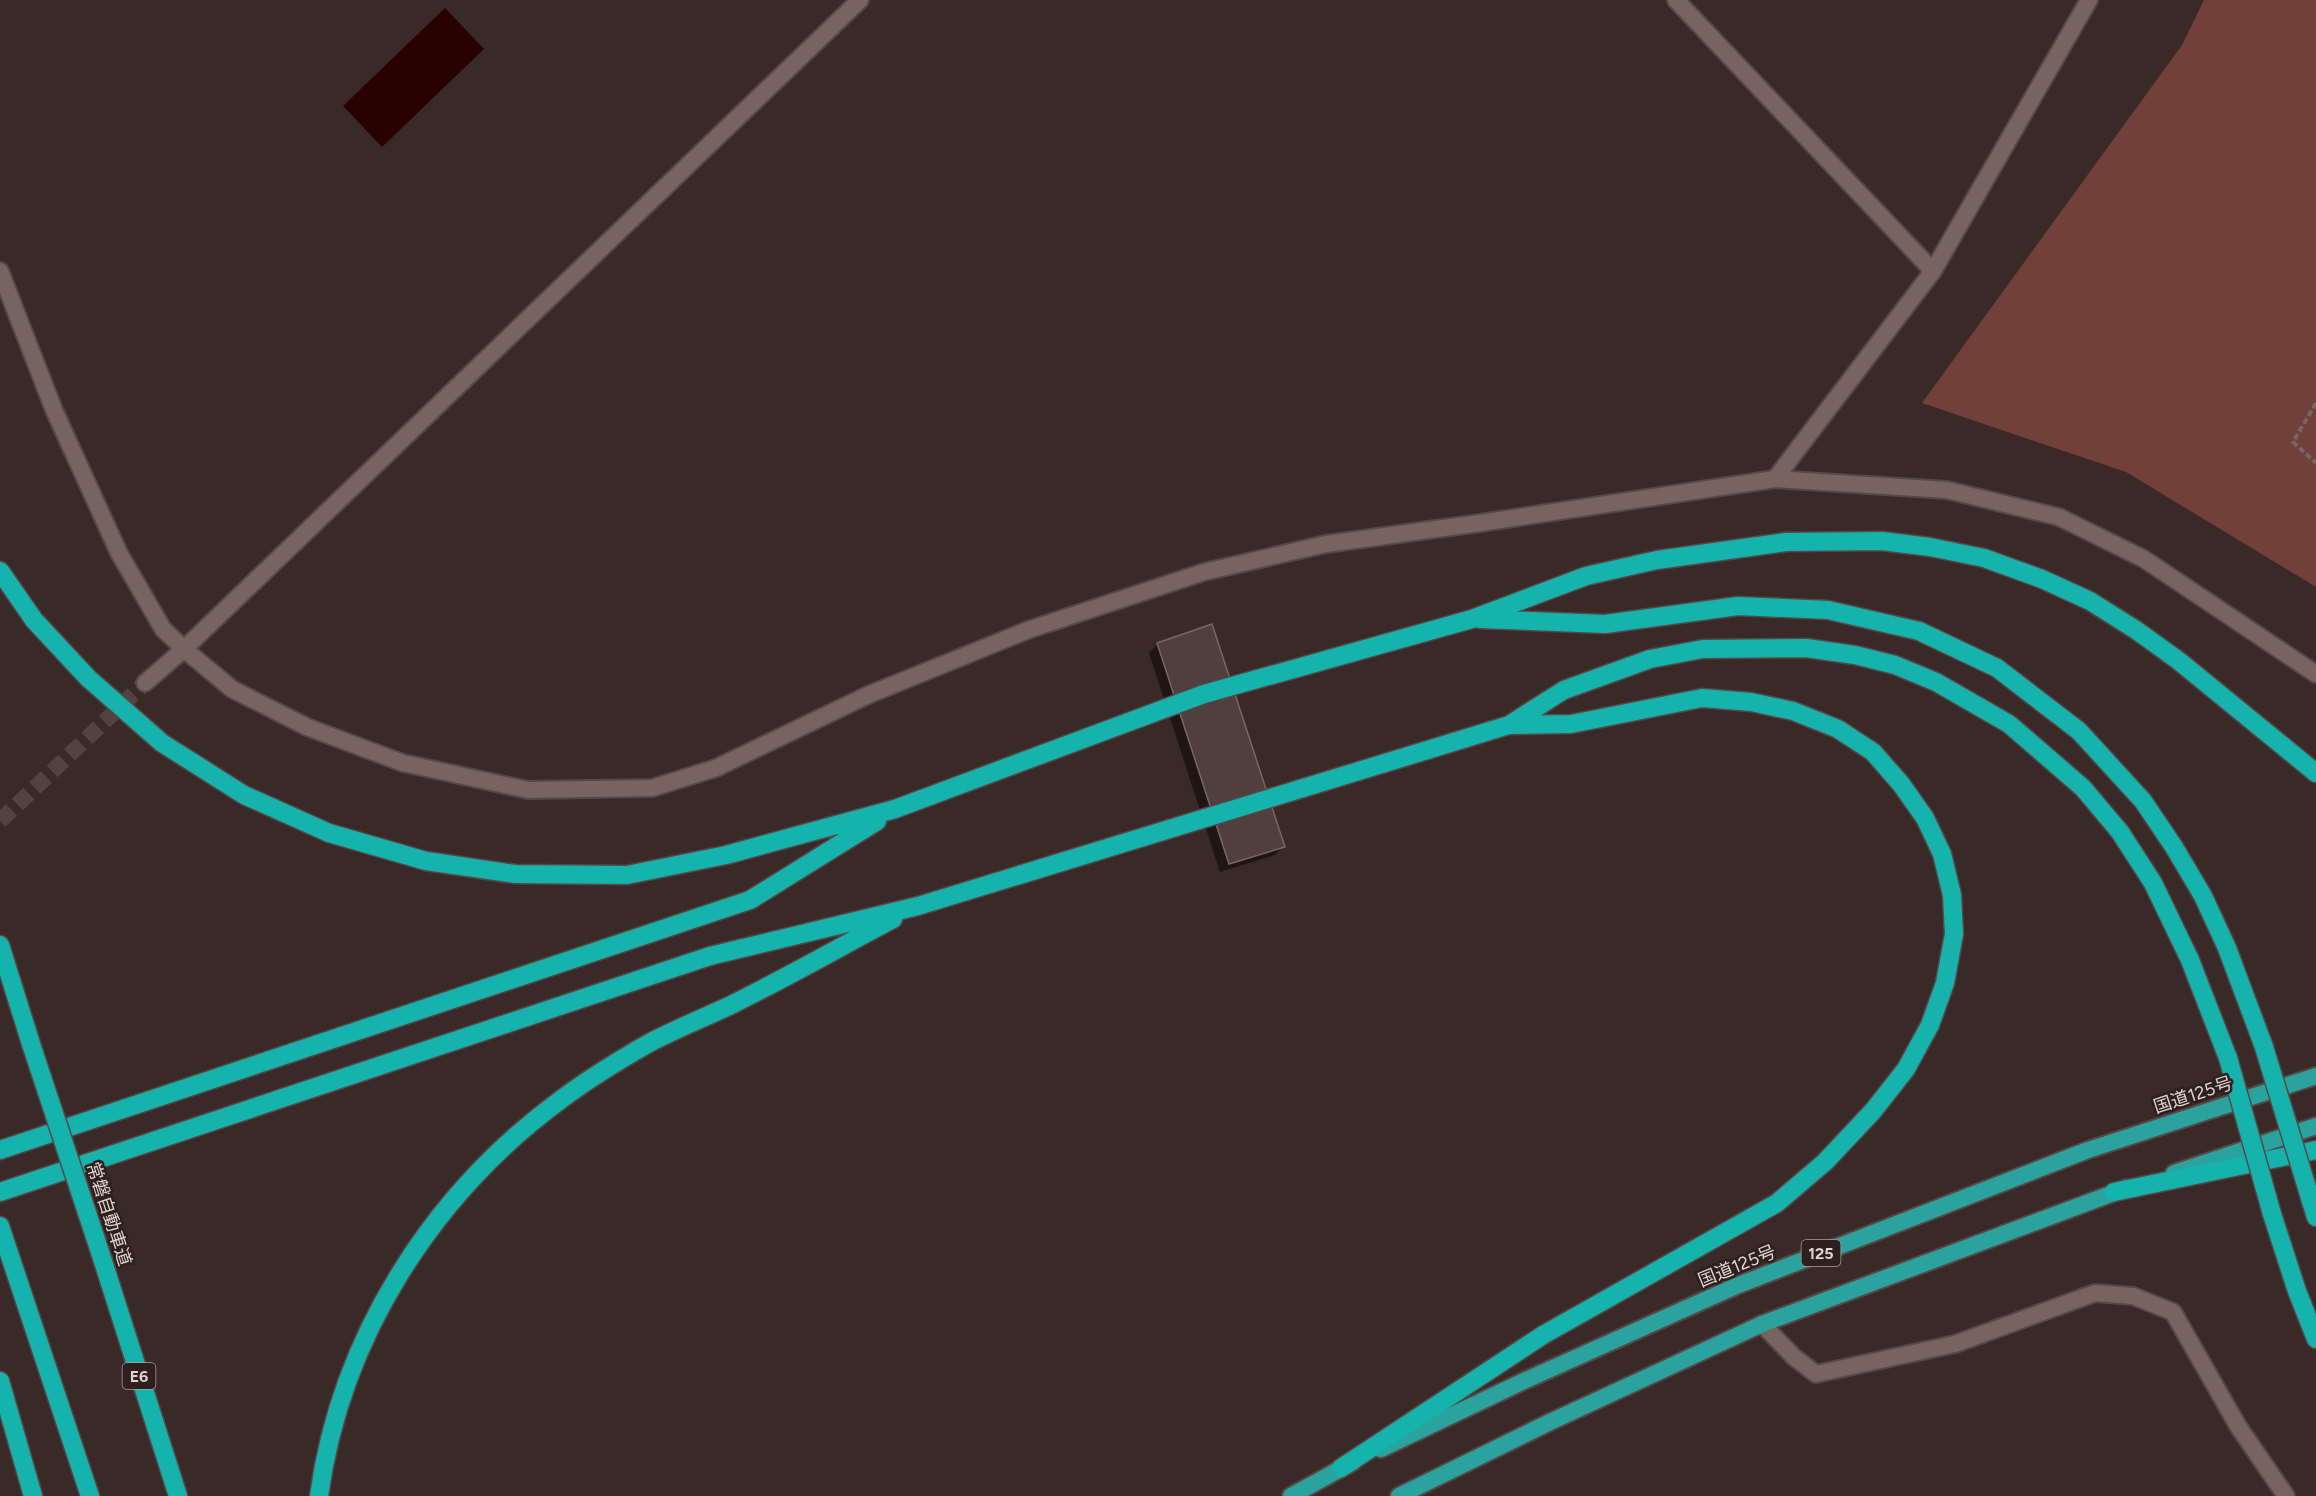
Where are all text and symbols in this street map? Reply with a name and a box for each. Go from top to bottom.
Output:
street label: 国道125号 [2151,1072,2235,1118]
street label: 常磐自動車道 [82,1159,136,1269]
street label: 国道125号 [1695,1240,1779,1292]
road number: 125 [1802,1240,1840,1266]
road number: E6 [122,1363,156,1389]

